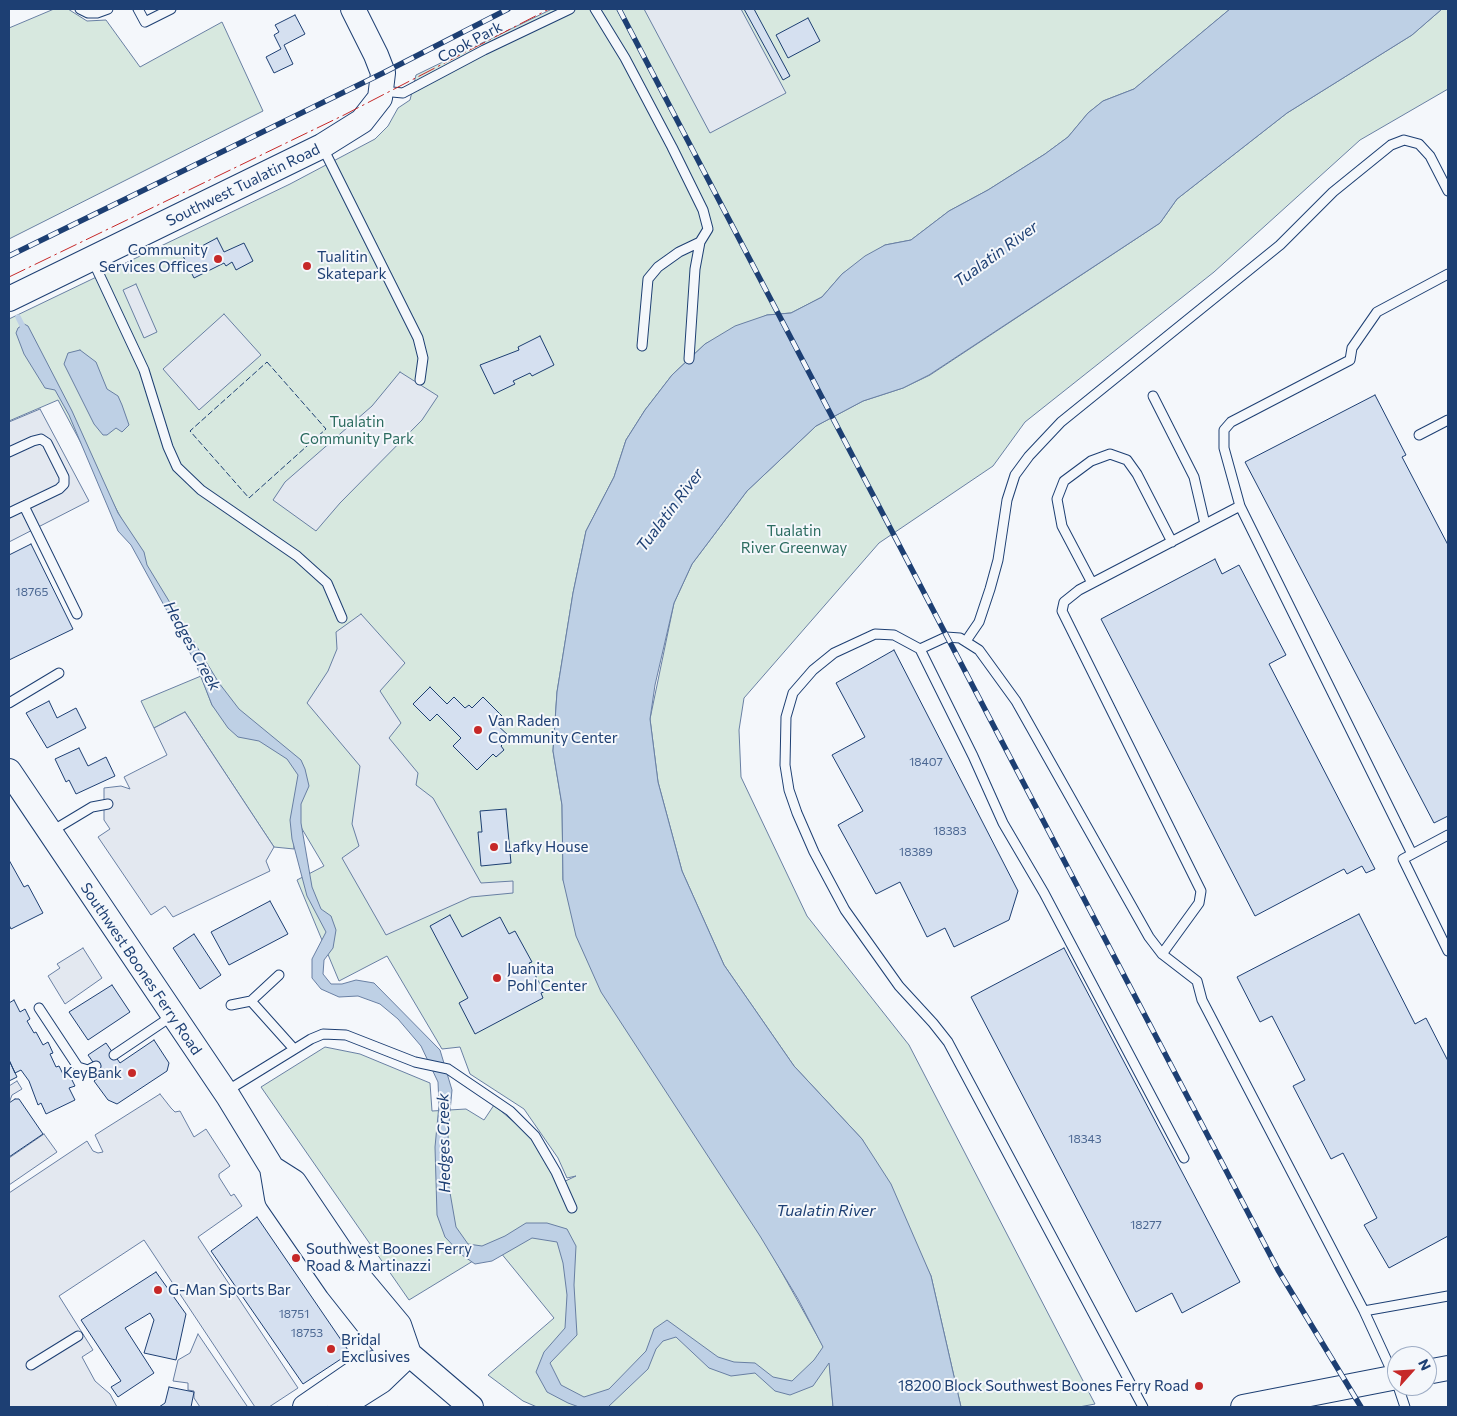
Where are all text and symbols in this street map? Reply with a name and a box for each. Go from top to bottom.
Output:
street label: Cook Park [435,17,505,67]
street label: Southwest Tualatin Road [163,140,323,230]
water label: Tualatin River [950,217,1042,291]
place label: Community Services Offices [99,241,208,276]
place label: Tualitin Skatepark [317,248,387,283]
marker: Community Services Offices [212,253,224,265]
marker: Tualitin Skatepark [301,260,313,272]
park label: Tualatin Community Park [300,413,414,448]
water label: Tualatin River [632,465,708,555]
park label: Tualatin River Greenway [741,522,847,557]
house number: 18765 [16,585,48,599]
water label: Hedges Creek [159,598,225,694]
place label: Van Raden Community Center [488,712,618,747]
marker: Van Raden Community Center [472,724,484,736]
house number: 18407 [909,755,943,769]
house number: 18383 [933,824,967,838]
place label: Lafky House [504,838,588,856]
marker: Lafky House [488,841,500,853]
house number: 18389 [899,845,933,859]
street label: Southwest Boones Ferry Road [77,879,205,1059]
place label: Juanita Pohl Center [507,960,587,995]
marker: Juanita Pohl Center [491,972,503,984]
place label: KeyBank [63,1064,122,1082]
marker: KeyBank [126,1067,138,1079]
water label: Hedges Creek [434,1093,454,1193]
house number: 18343 [1068,1132,1102,1146]
water label: Tualatin River [776,1201,876,1221]
house number: 18277 [1130,1218,1162,1232]
place label: Southwest Boones Ferry Road & Martinazzi [306,1240,472,1275]
marker: Southwest Boones Ferry Road & Martinazzi [290,1252,302,1264]
place label: G-Man Sports Bar [168,1281,291,1299]
marker: G-Man Sports Bar [152,1284,164,1296]
house number: 18751 [279,1307,309,1321]
house number: 18753 [291,1326,323,1340]
place label: Bridal Exclusives [341,1331,410,1366]
marker: Bridal Exclusives [325,1343,337,1355]
north arrow [1387,1346,1437,1396]
text: N [1415,1356,1435,1373]
place label: 18200 Block Southwest Boones Ferry Road [898,1377,1189,1395]
marker: 18200 Block Southwest Boones Ferry Road [1193,1380,1205,1392]

